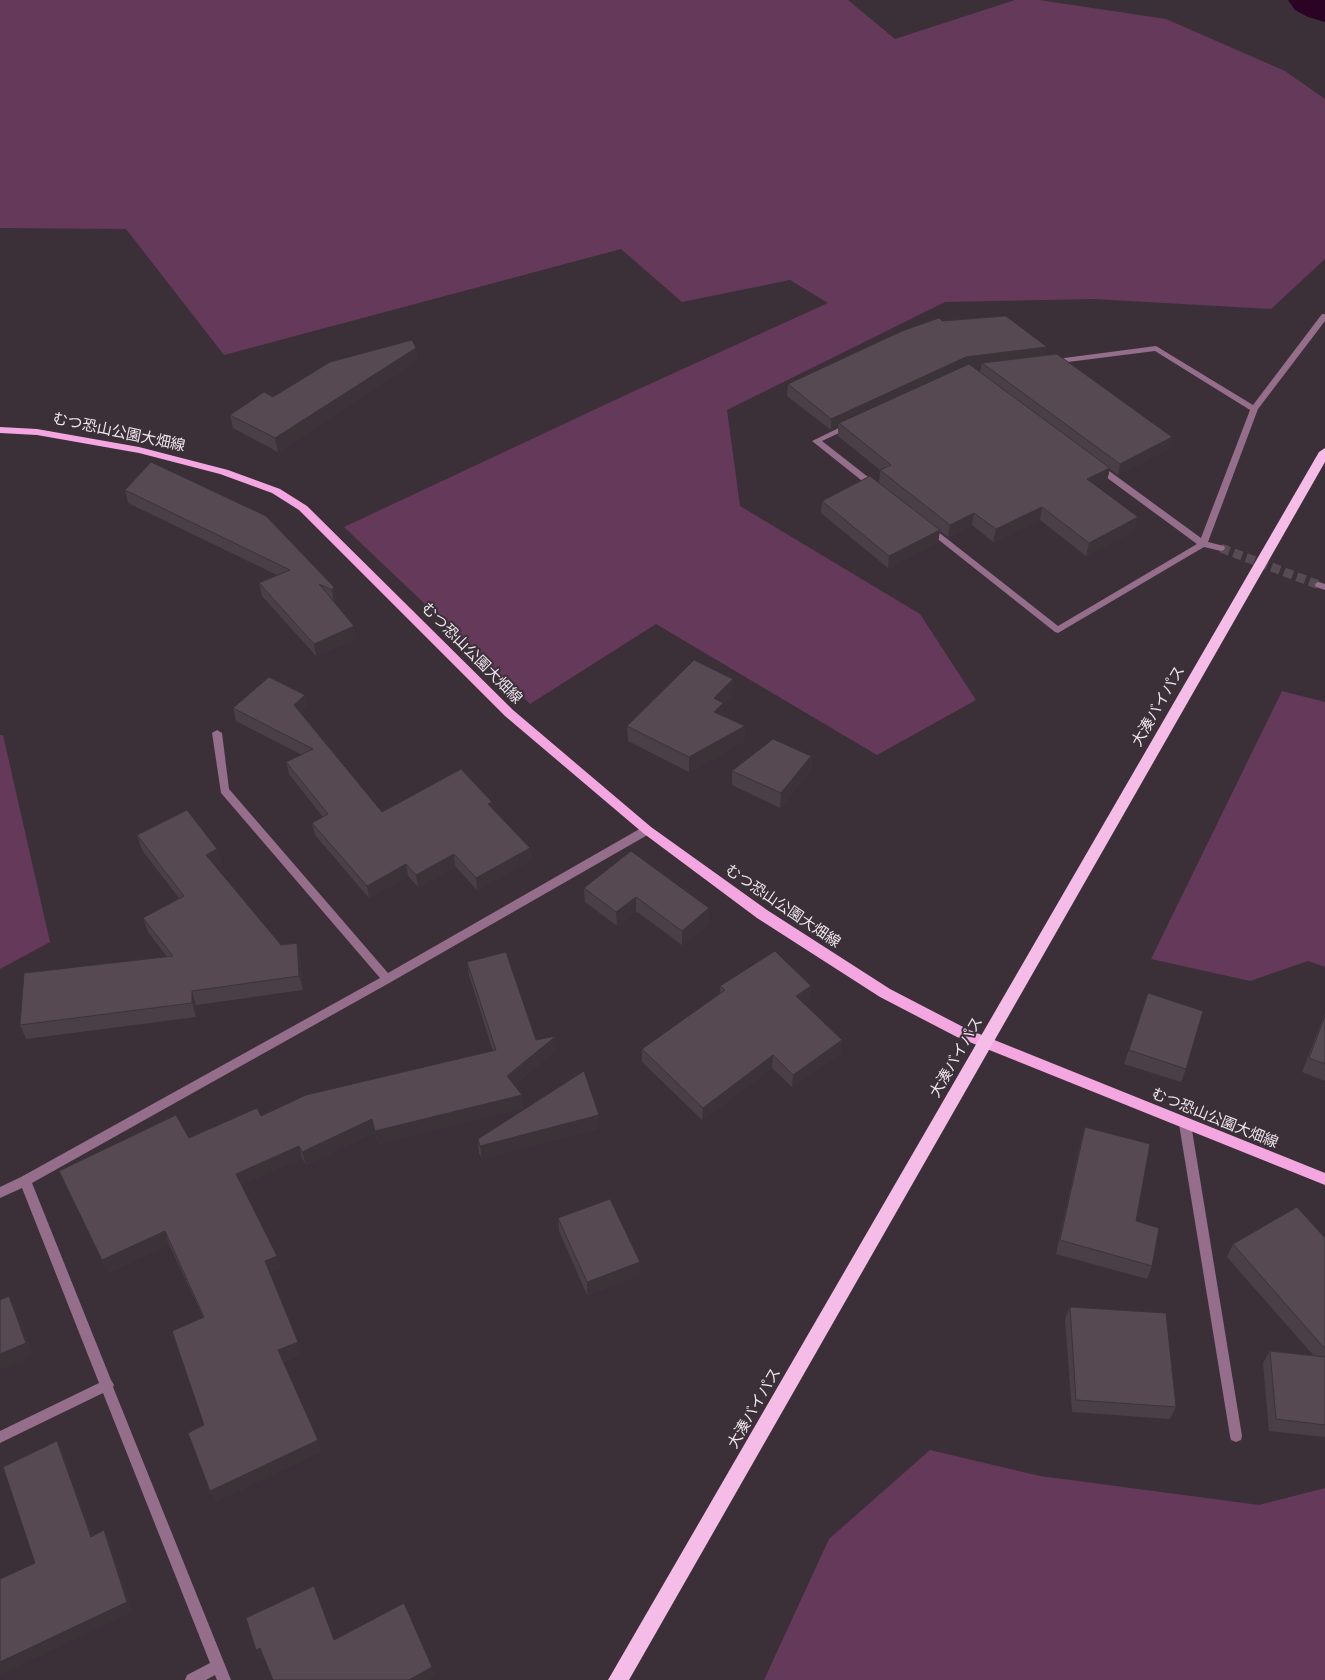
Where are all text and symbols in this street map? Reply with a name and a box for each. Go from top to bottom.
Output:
street label: むつ恐山公園大畑線 [51,409,187,455]
street label: むつ恐山公園大畑線 [418,599,526,707]
street label: 大湊バイパス [1128,663,1188,749]
street label: むつ恐山公園大畑線 [722,861,844,951]
street label: 大湊バイパス [926,1014,986,1100]
street label: むつ恐山公園大畑線 [1149,1084,1281,1152]
street label: 大湊バイパス [724,1365,784,1451]

